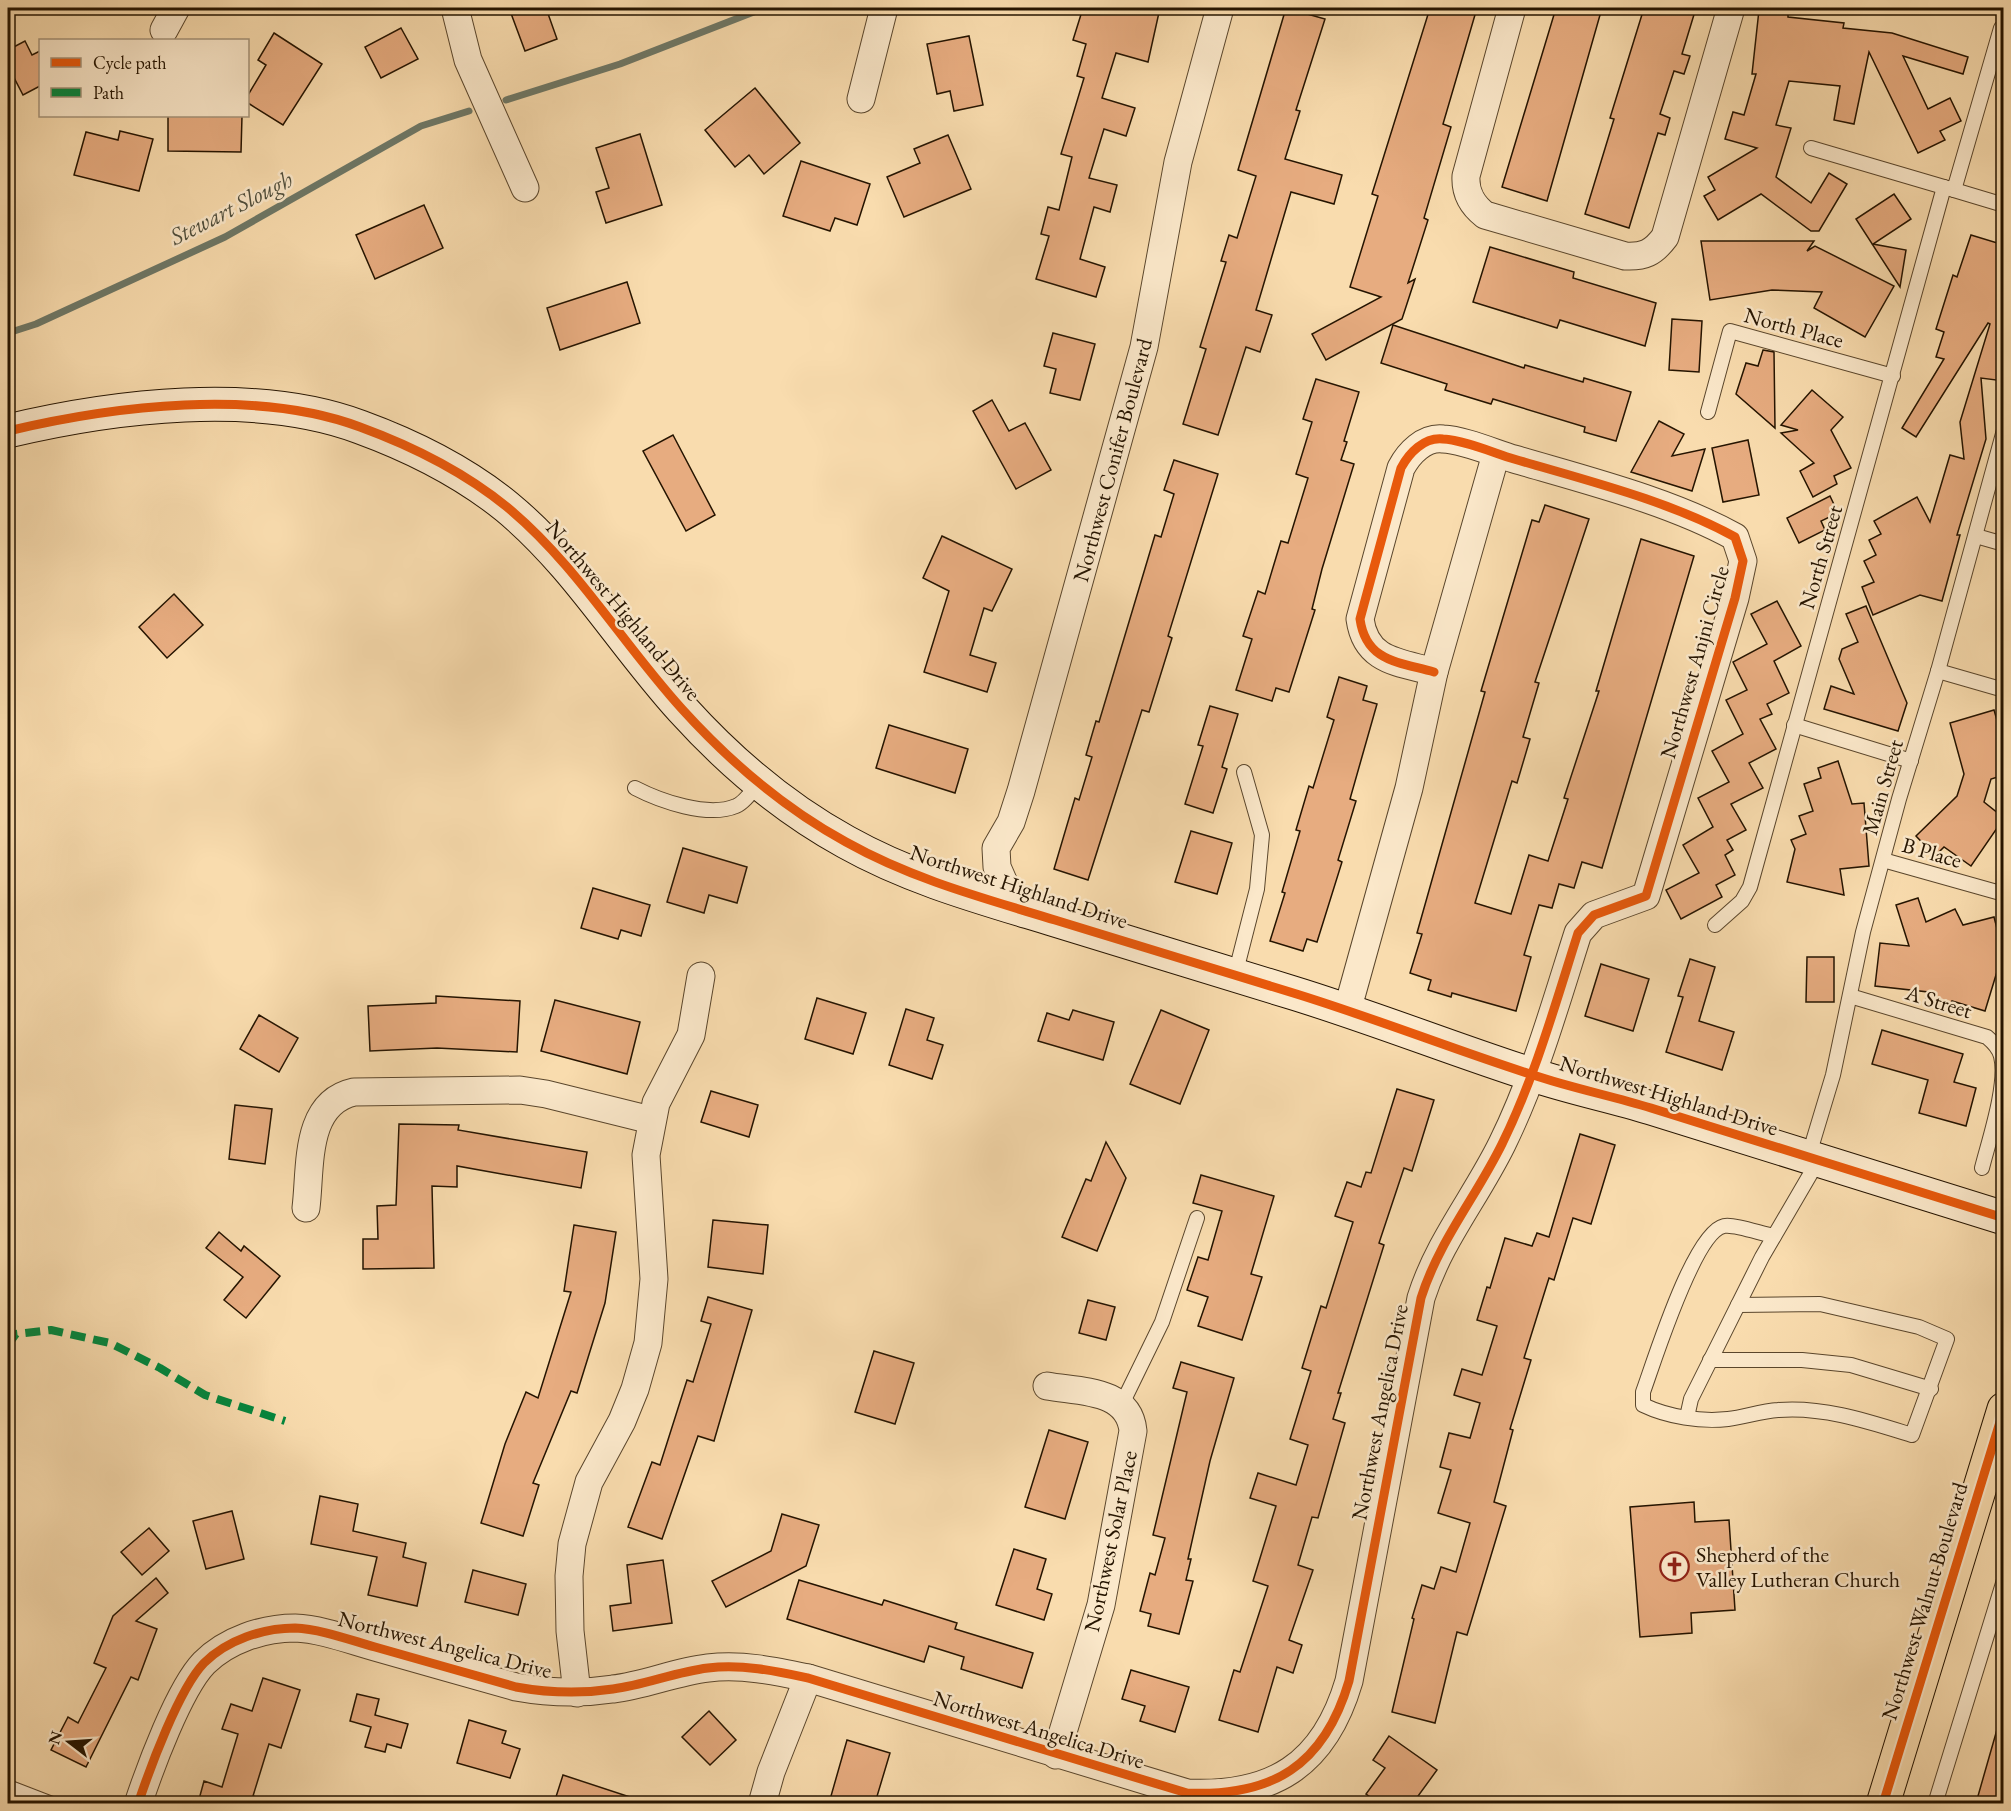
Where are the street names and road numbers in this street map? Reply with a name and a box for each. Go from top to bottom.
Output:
street label: North Place [1741,300,1847,355]
street label: Northwest Conifer Boulevard [1066,334,1159,585]
street label: North Street [1792,502,1849,612]
street label: Northwest Highland Drive [539,514,708,707]
street label: Northwest Anjni Circle [1653,562,1736,762]
street label: Main Street [1855,736,1910,838]
street label: B Place [1899,830,1965,875]
street label: Northwest Highland Drive [906,838,1132,935]
street label: A Street [1901,977,1976,1025]
street label: Northwest Highland Drive [1556,1048,1782,1143]
street label: Northwest Angelica Drive [1344,1301,1415,1523]
street label: Northwest Solar Place [1077,1447,1144,1634]
street label: Northwest Walnut Boulevard [1874,1478,1975,1724]
street label: Northwest Angelica Drive [335,1604,555,1685]
street label: Northwest Angelica Drive [930,1684,1148,1776]

